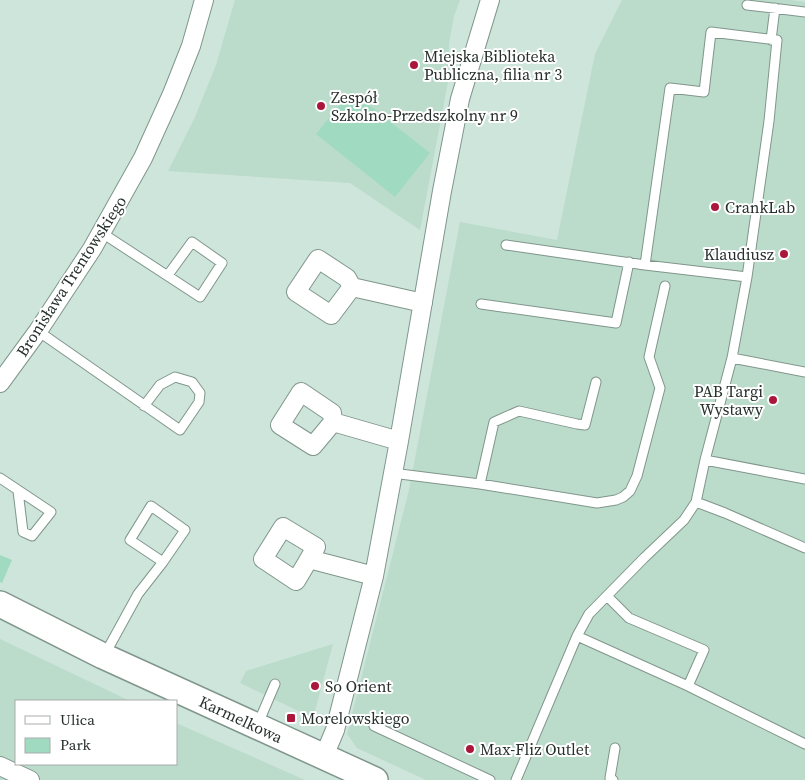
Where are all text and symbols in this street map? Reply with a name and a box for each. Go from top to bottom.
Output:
place label: Miejska Biblioteka Publiczna, filia nr 3 [424,45,562,85]
marker: Miejska Biblioteka Publiczna, filia nr 3 [408,59,420,71]
place label: Zespół Szkolno-Przedszkolny nr 9 [331,86,518,126]
marker: Zespół Szkolno-Przedszkolny nr 9 [315,100,327,112]
street label: Bronisława Trentowskiego [11,191,131,361]
place label: CrankLab [725,196,795,218]
marker: CrankLab [709,201,721,213]
place label: Klaudiusz [704,243,774,265]
marker: Klaudiusz [778,248,790,260]
place label: PAB Targi Wystawy [694,380,764,420]
marker: PAB Targi Wystawy [767,394,779,406]
place label: So Orient [325,675,392,697]
marker: So Orient [309,680,321,692]
street label: Karmelkowa [196,690,287,748]
legend [15,700,178,765]
place label: Morelowskiego [301,707,410,729]
text: Ulica [60,709,95,730]
marker: Morelowskiego [285,712,297,724]
text: Park [60,734,92,755]
place label: Max-Fliz Outlet [480,738,590,760]
marker: Max-Fliz Outlet [464,743,476,755]

